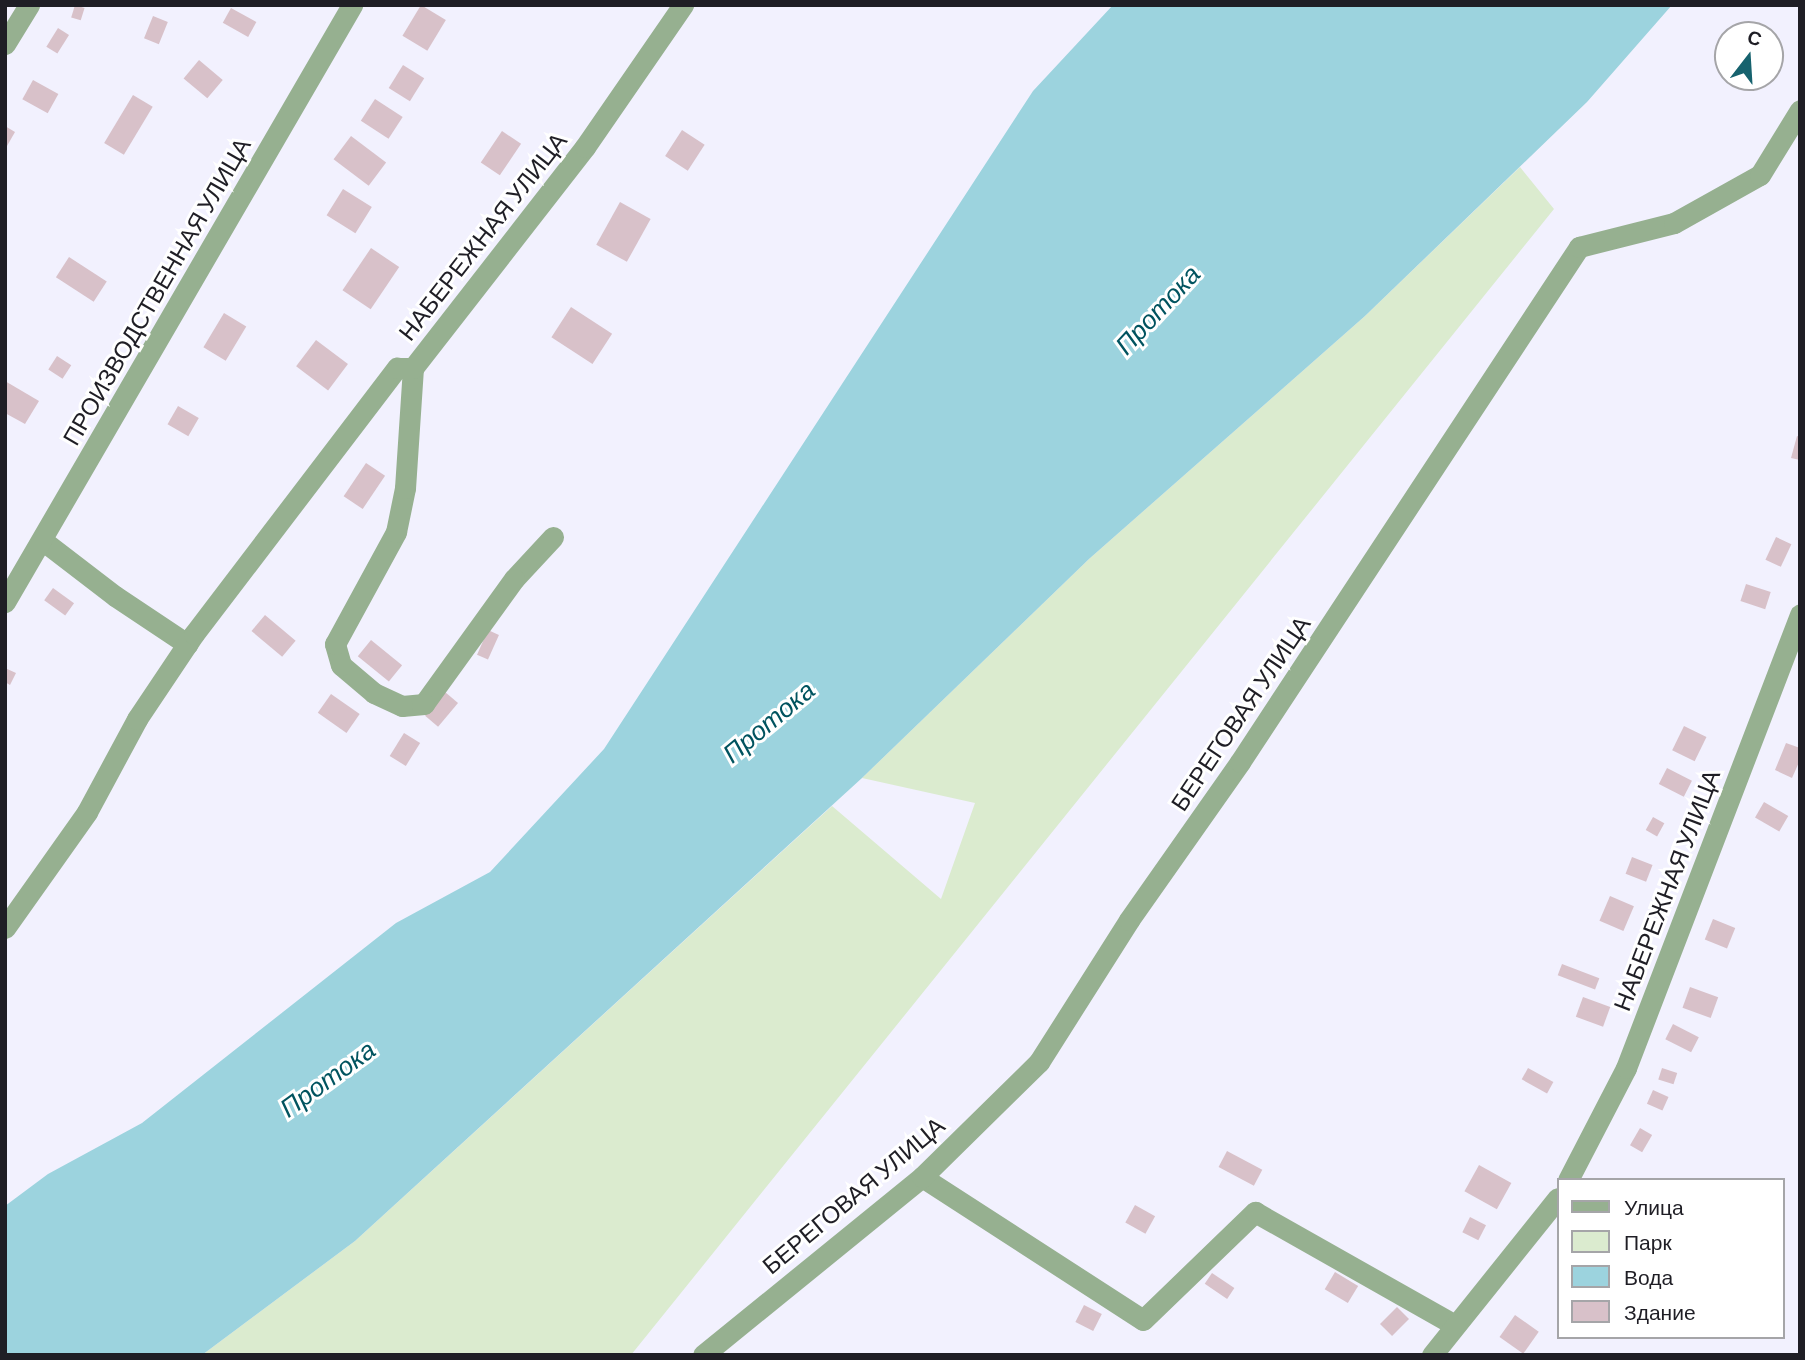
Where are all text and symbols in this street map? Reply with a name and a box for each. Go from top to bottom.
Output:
north arrow [1714,21,1784,91]
text: С [1745,24,1765,50]
street label: НАБЕРЕЖНАЯ УЛИЦА [392,126,572,346]
street label: ПРОИЗВОДСТВЕННАЯ УЛИЦА [56,132,256,450]
water label: Протока [1108,258,1206,360]
street label: БЕРЕГОВАЯ УЛИЦА [1164,610,1316,816]
water label: Протока [716,674,820,768]
street label: НАБЕРЕЖНАЯ УЛИЦА [1607,765,1725,1015]
water label: Протока [273,1033,381,1123]
street label: БЕРЕГОВАЯ УЛИЦА [756,1110,950,1280]
legend [1556,1178,1784,1339]
text: Улица [1624,1194,1684,1219]
text: Парк [1624,1229,1672,1254]
text: Вода [1624,1264,1673,1289]
text: Здание [1624,1299,1696,1324]

